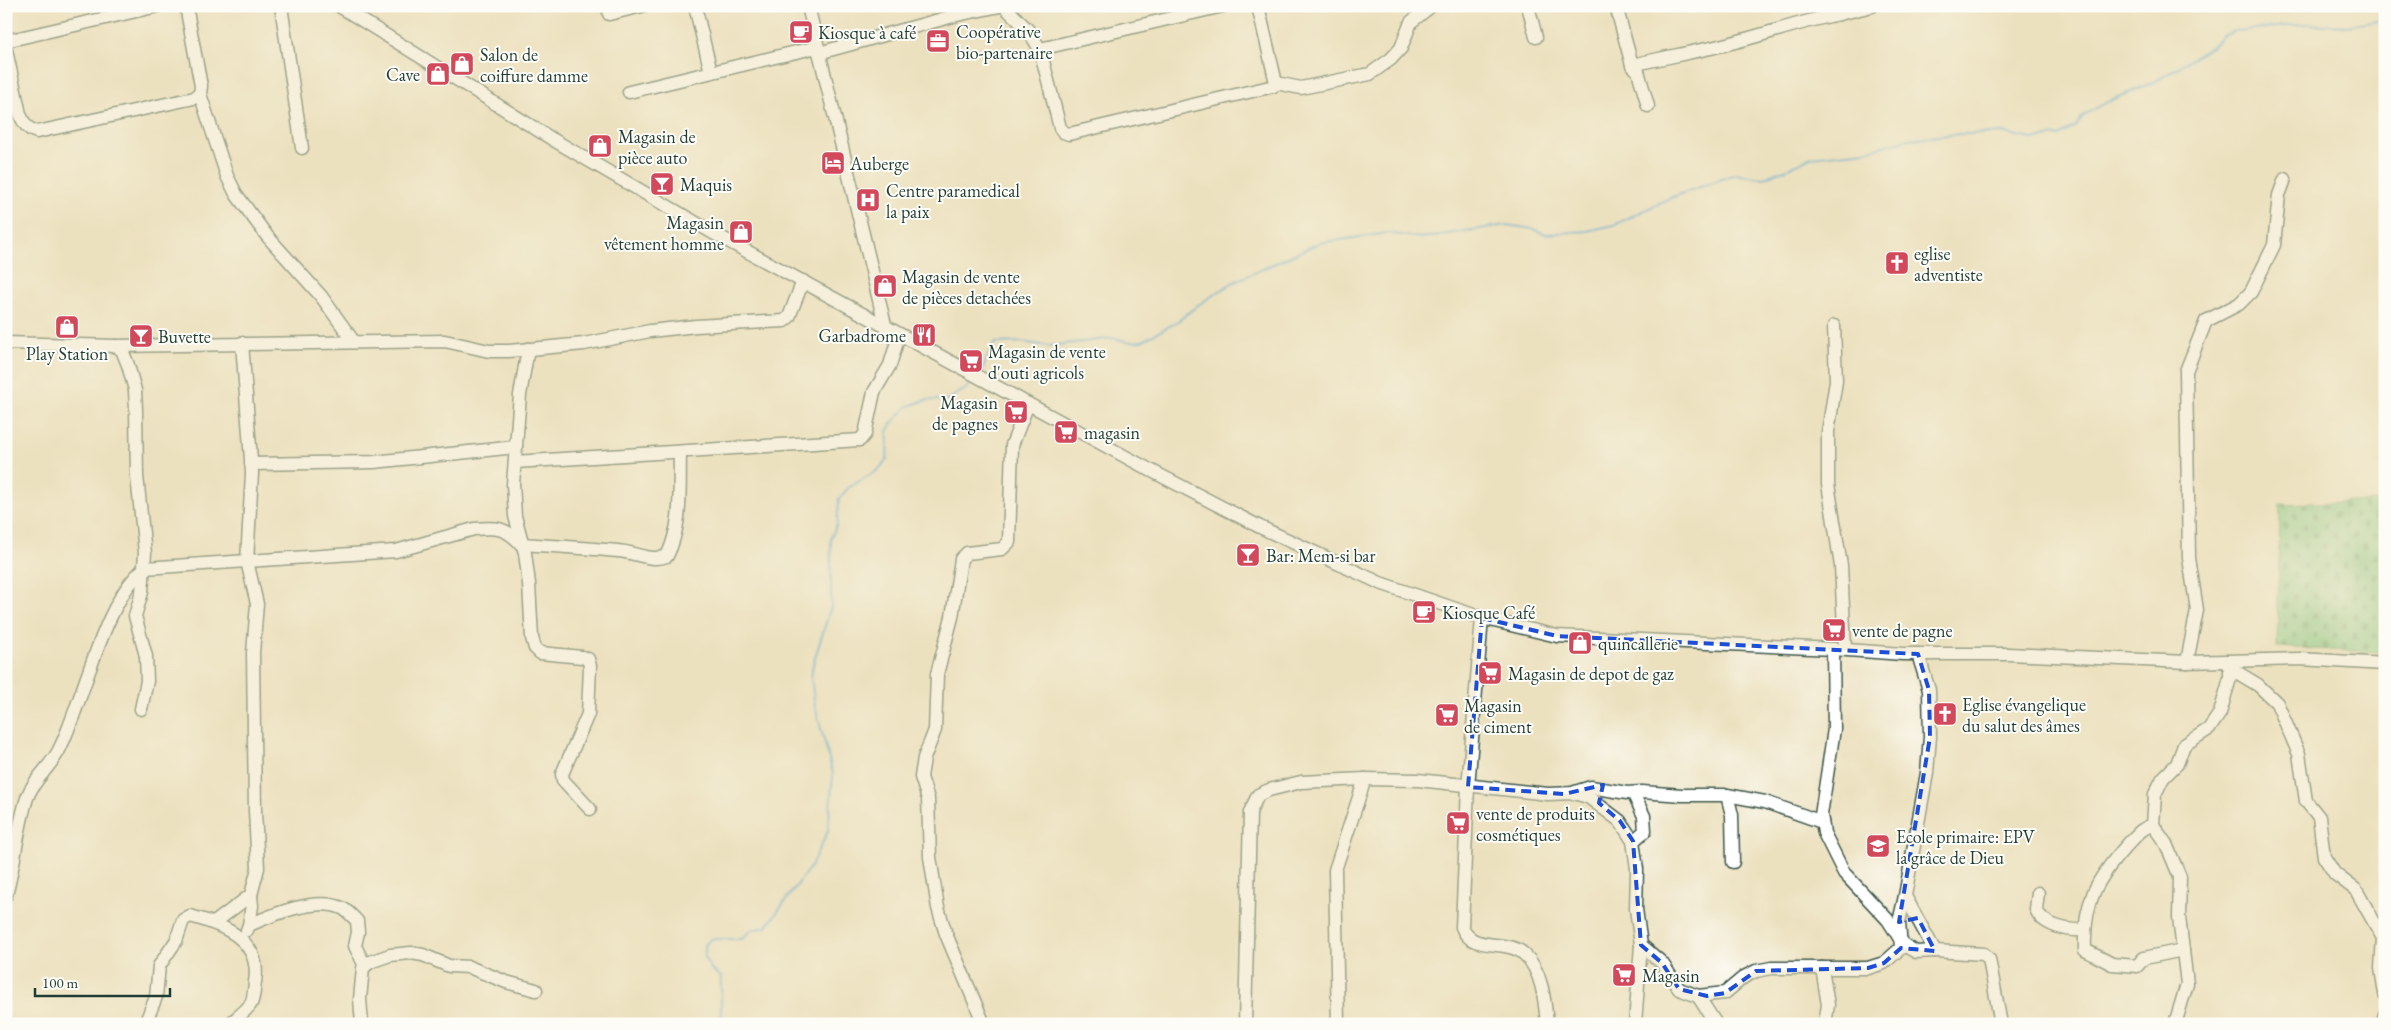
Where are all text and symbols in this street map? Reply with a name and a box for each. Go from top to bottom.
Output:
cafe icon: Kiosque à café [788,19,814,45]
place label: Coopérative bio-partenaire [956,20,1053,64]
place label: Kiosque à café [818,21,916,44]
office icon: Coopérative bio-partenaire [925,28,951,54]
place label: Salon de coiffure damme [480,43,588,87]
shop icon: Salon de coiffure damme [449,51,475,77]
shop icon: Cave [425,61,451,87]
place label: Cave [386,63,420,86]
place label: Magasin de pièce auto [618,125,696,169]
shop icon: Magasin de pièce auto [587,133,613,159]
hotel icon: Auberge [820,150,846,176]
place label: Auberge [849,152,909,175]
bar icon: Maquis [649,171,675,197]
place label: Maquis [680,173,732,196]
place label: Centre paramedical la paix [886,179,1020,223]
hospital icon: Centre paramedical la paix [855,187,881,213]
place label: Magasin vêtement homme [604,211,724,255]
shop icon: Magasin vêtement homme [728,219,754,245]
place label: eglise adventiste [1914,242,1983,286]
church icon: eglise adventiste [1884,250,1910,276]
place label: Magasin de vente de pièces detachées [902,265,1031,309]
shop icon: Magasin de vente de pièces detachées [872,273,898,299]
shop icon: Play Station [54,314,80,340]
restaurant icon: Garbadrome [911,322,937,348]
bar icon: Buvette [128,323,154,349]
place label: Garbadrome [819,324,906,347]
place label: Buvette [158,325,211,348]
place label: Magasin de vente d'outi agricols [988,340,1106,384]
place label: Play Station [26,342,109,365]
supermarket icon: Magasin de vente d'outi agricols [958,348,984,374]
place label: Magasin de pagnes [932,391,998,435]
supermarket icon: Magasin de pagnes [1003,399,1029,425]
supermarket icon: magasin [1053,419,1079,445]
place label: magasin [1084,421,1140,444]
bar icon: Bar: Mem-si bar [1235,542,1261,568]
place label: Bar: Mem-si bar [1266,544,1376,567]
cafe icon: Kiosque Café [1411,599,1437,625]
place label: Kiosque Café [1442,601,1535,624]
supermarket icon: vente de pagne [1821,617,1847,643]
place label: vente de pagne [1852,619,1952,642]
shop icon: quincallerie [1567,630,1593,656]
place label: quincallerie [1598,632,1678,655]
supermarket icon: Magasin de depot de gaz [1477,660,1503,686]
place label: Magasin de depot de gaz [1508,662,1674,685]
place label: Eglise évangelique du salut des âmes [1962,693,2086,737]
place label: Magasin de ciment [1464,694,1532,738]
church icon: Eglise évangelique du salut des âmes [1932,701,1958,727]
supermarket icon: Magasin de ciment [1434,702,1460,728]
place label: vente de produits cosmétiques [1476,802,1595,846]
supermarket icon: vente de produits cosmétiques [1445,810,1471,836]
place label: Ecole primaire: EPV la grâce de Dieu [1896,825,2036,869]
school or university icon: Ecole primaire: EPV la grâce de Dieu [1865,833,1891,859]
supermarket icon: Magasin [1611,962,1637,988]
place label: Magasin [1642,964,1700,987]
scale bar [35,965,170,997]
text: 100 m [42,973,79,992]

